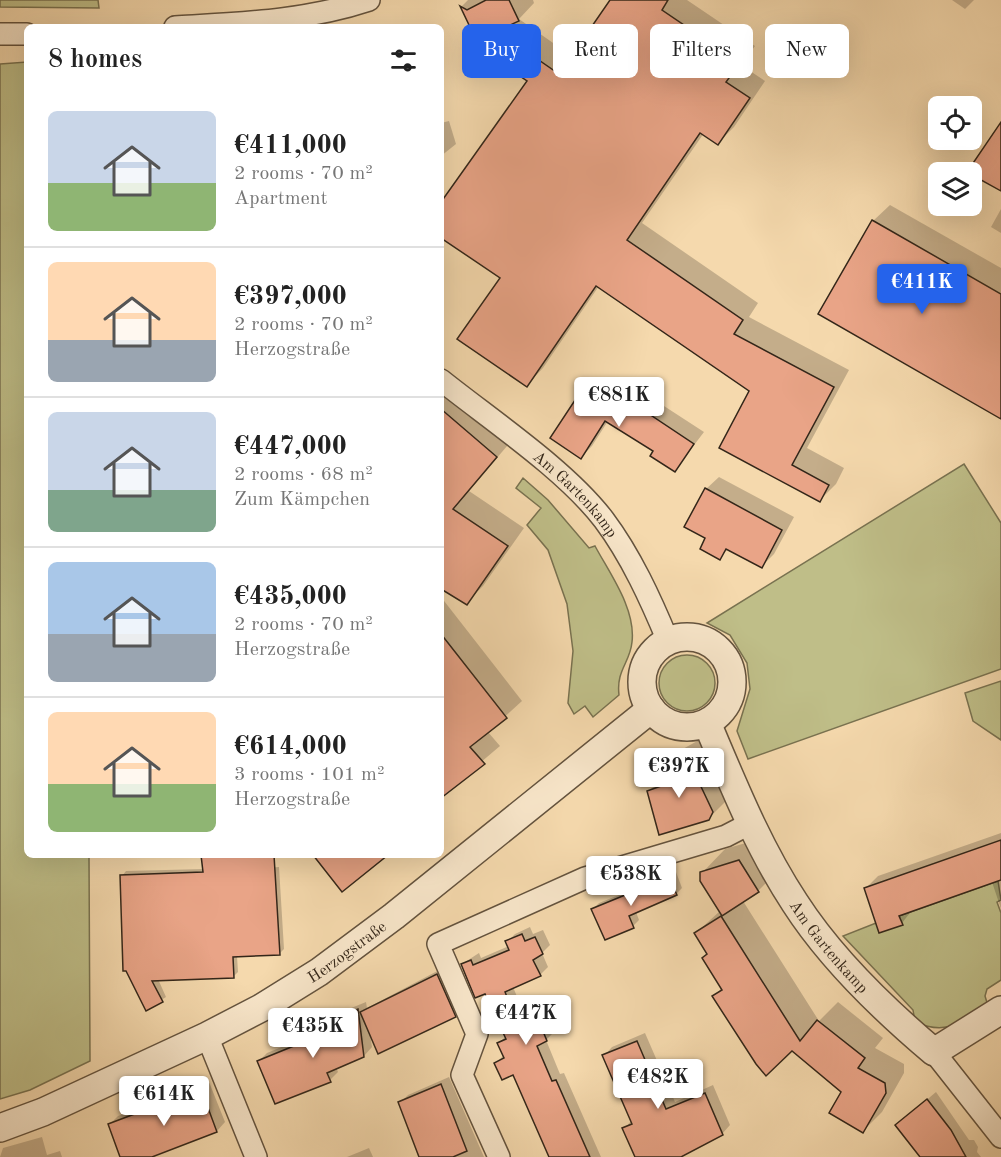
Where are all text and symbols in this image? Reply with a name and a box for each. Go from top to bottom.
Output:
chip: Buy [462,24,541,78]
chip: Rent [553,24,638,78]
chip: Filters [650,24,753,78]
chip: New [765,24,849,78]
icon: filters [387,44,420,77]
text: 8 homes [48,47,142,73]
map controls [928,96,982,216]
button: locate [928,96,982,150]
text: €411,000 [234,133,347,159]
icon: home [96,135,168,207]
button: layers [928,162,982,216]
text: 2 rooms · 70 m² [234,164,373,184]
text: Apartment [234,189,328,209]
pin: €411K [880,264,964,315]
text: €411K [891,273,953,293]
text: €397,000 [234,284,347,310]
icon: home [96,286,168,358]
text: 2 rooms · 70 m² [234,315,373,335]
text: Herzogstraße [234,340,350,360]
pin: €881K [577,377,661,428]
text: €881K [588,386,650,406]
text: €447,000 [234,434,347,460]
icon: home [96,436,168,508]
street label: Am Gartenkamp [529,449,620,541]
text: 2 rooms · 68 m² [234,465,373,485]
text: Zum Kämpchen [234,490,370,510]
text: €435,000 [234,584,347,610]
icon: home [96,586,168,658]
text: 2 rooms · 70 m² [234,615,373,635]
text: Herzogstraße [234,640,350,660]
text: €614,000 [234,734,347,760]
icon: home [96,736,168,808]
pin: €397K [637,748,721,799]
text: €397K [648,757,710,777]
text: 3 rooms · 101 m² [234,765,384,785]
text: Herzogstraße [234,790,350,810]
pin: €538K [589,856,673,907]
text: €538K [600,865,662,885]
street label: Am Gartenkamp [786,898,870,997]
street label: Herzogstraße [305,919,390,987]
pin: €447K [484,995,568,1046]
text: €447K [495,1004,557,1024]
pin: €435K [271,1008,355,1059]
text: €435K [282,1017,344,1037]
pin: €482K [616,1059,700,1110]
text: €482K [627,1068,689,1088]
pin: €614K [122,1076,206,1127]
text: €614K [133,1085,195,1105]

